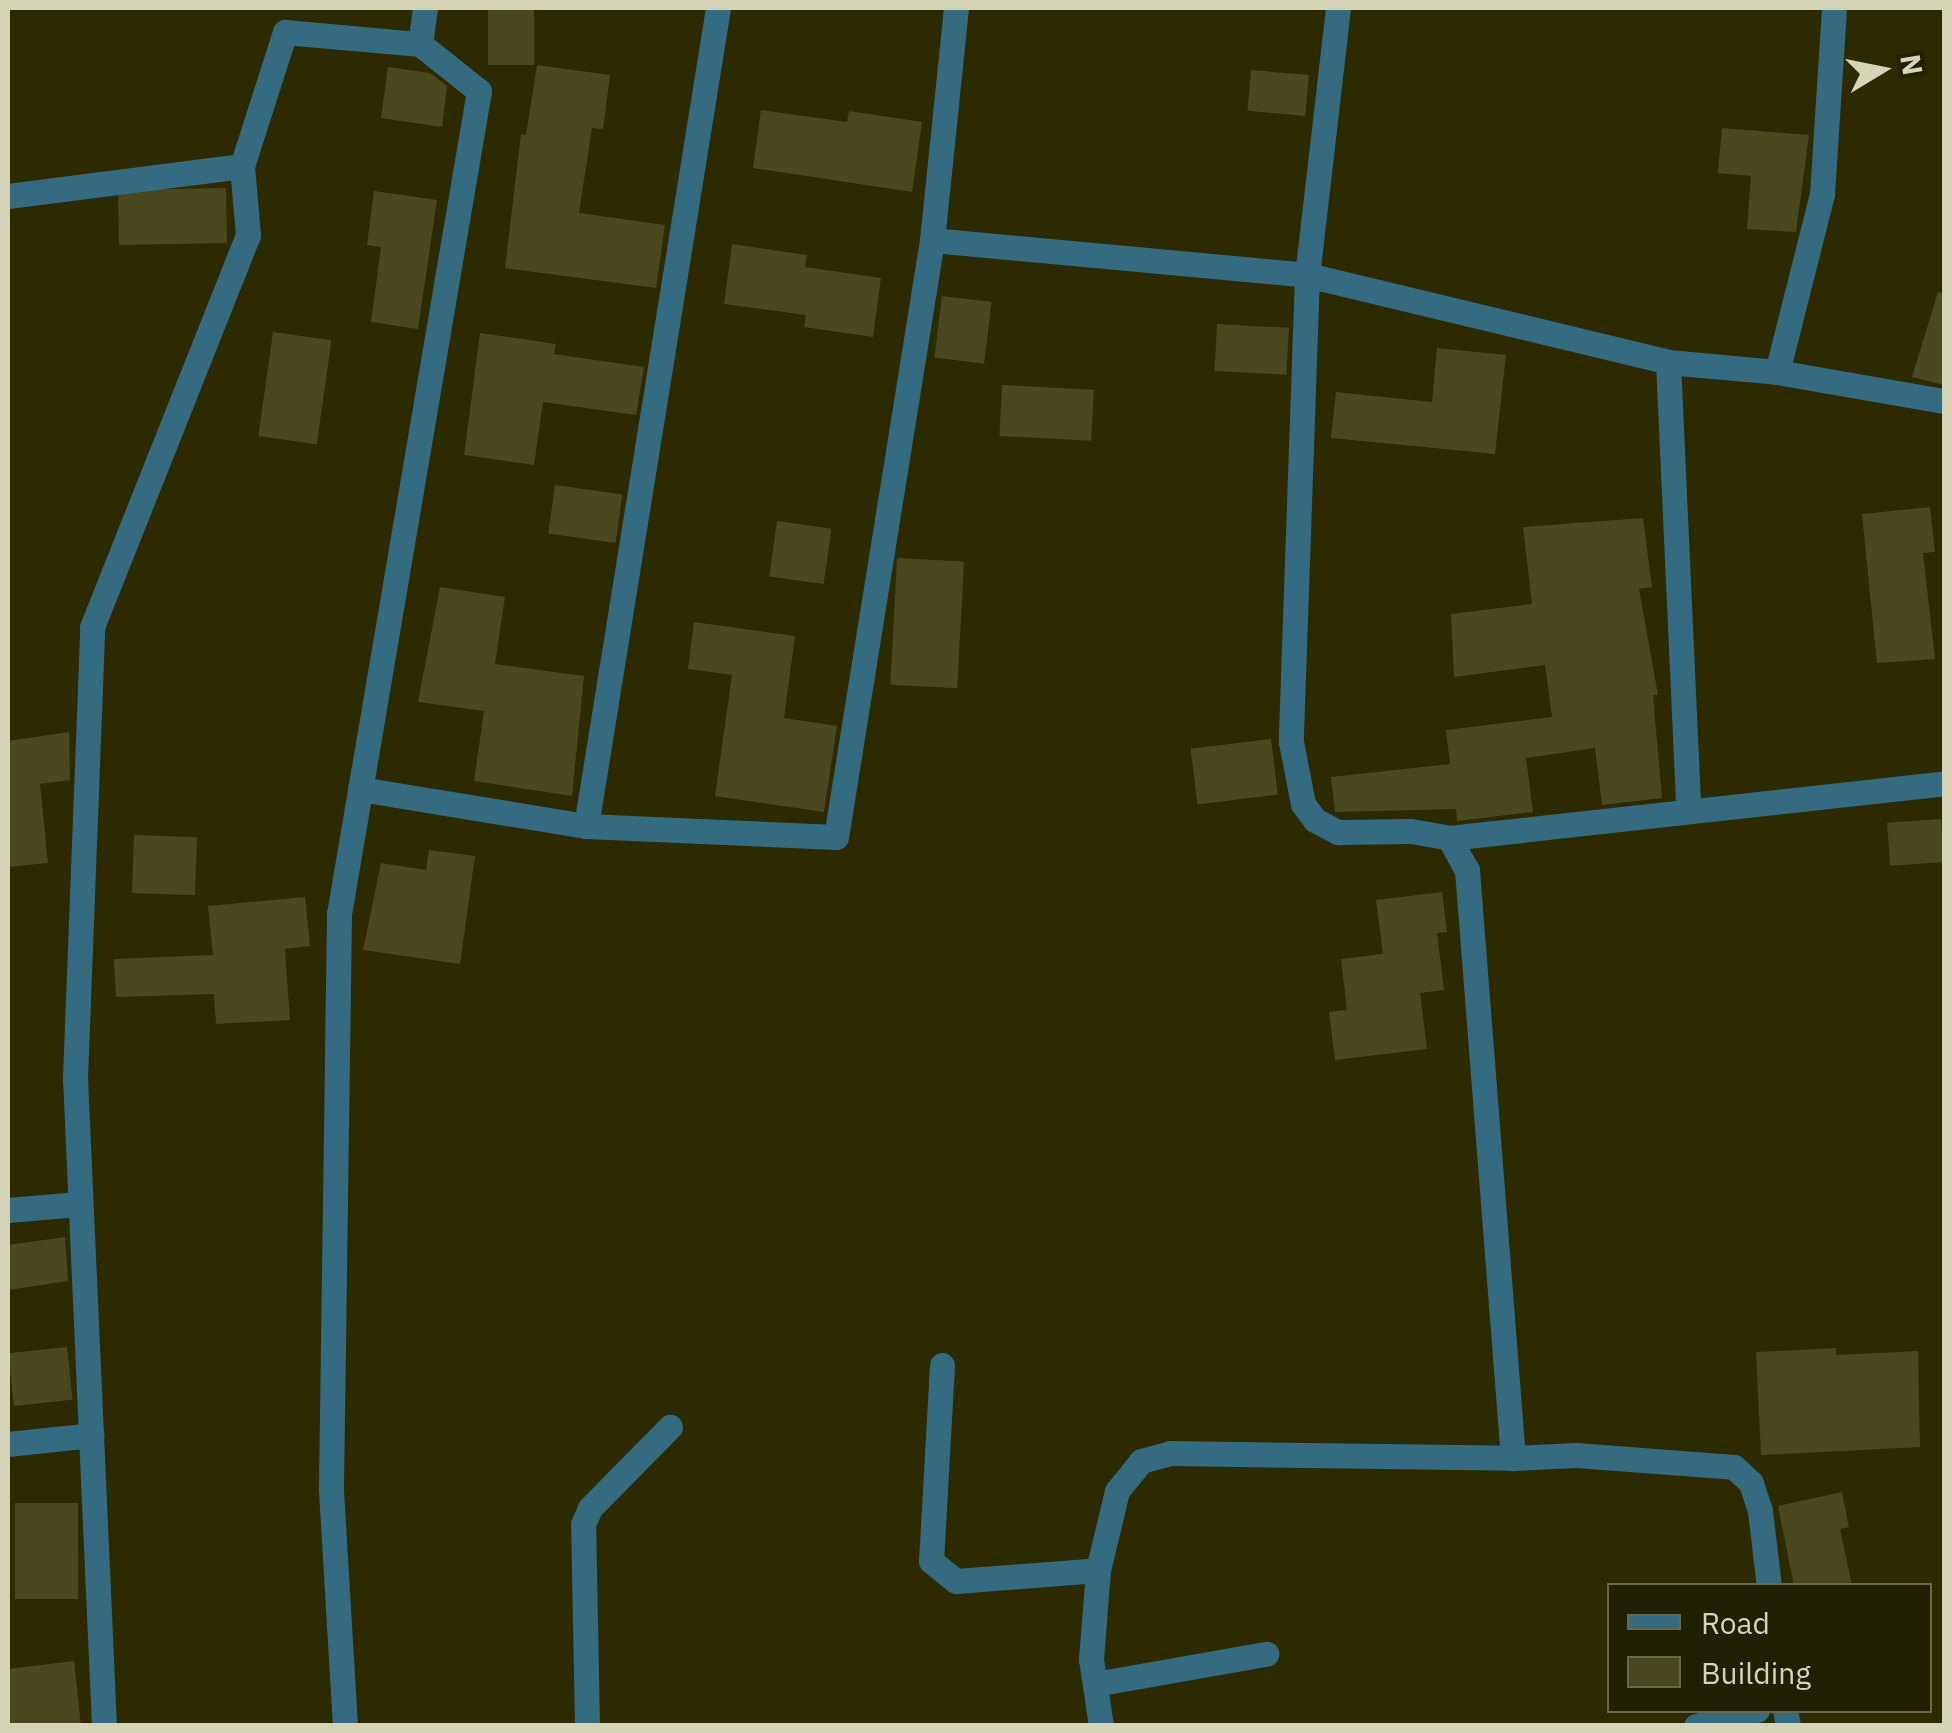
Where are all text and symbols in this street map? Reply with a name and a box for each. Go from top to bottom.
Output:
north arrow [1832,20,1932,120]
text: N [1892,52,1932,78]
legend [1607,1583,1932,1713]
text: Road [1701,1603,1770,1642]
text: Building [1701,1653,1811,1692]

